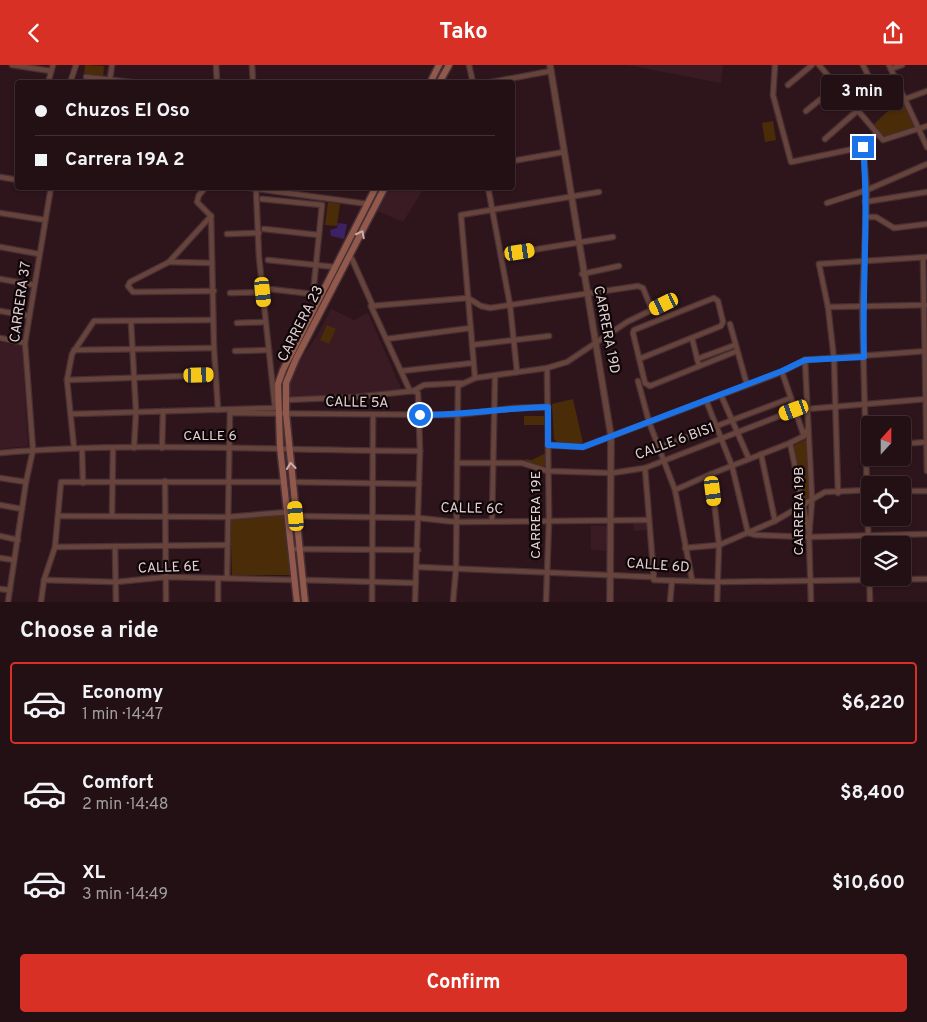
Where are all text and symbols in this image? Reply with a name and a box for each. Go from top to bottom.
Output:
icon: back [20,19,48,47]
text: Tako [439,19,488,46]
icon: share [879,19,907,47]
callout: 3 min [822,74,904,109]
text: 3 min [841,82,883,102]
text: Chuzos El Oso [65,99,190,123]
route end [852,136,874,158]
text: Carrera 19A 2 [65,148,185,172]
one-way arrow [355,231,365,240]
car [504,242,535,262]
street label: CARRERA 37 [7,260,35,344]
car [253,276,272,308]
street label: CARRERA 23 [275,283,327,365]
street label: CARRERA 19D [589,285,623,375]
car [647,291,680,317]
car [183,367,214,383]
street label: CALLE 5A [325,394,389,412]
car [777,398,810,422]
route start [409,404,431,426]
north arrow [861,416,911,466]
map controls [861,416,911,586]
street label: CALLE 6 BIS1 [633,420,717,464]
street label: CALLE 6 [183,428,237,445]
one-way arrow [286,462,297,470]
street label: CARRERA 19B [791,467,808,555]
street label: CARRERA 19E [528,471,545,559]
car [703,475,722,507]
button: locate [861,476,911,526]
car [287,500,304,532]
street label: CALLE 6C [440,500,504,518]
button: layers [861,536,911,586]
street label: CALLE 6D [626,555,690,577]
street label: CALLE 6E [138,558,200,578]
text: Choose a ride [20,618,158,645]
icon: car [22,681,67,726]
text: Economy [82,681,163,705]
text: $6,220 [841,691,905,715]
text: 1 min · 14:47 [82,705,163,725]
icon: car [22,771,67,816]
text: Comfort [82,771,154,795]
text: $8,400 [840,781,905,805]
text: 2 min · 14:48 [82,795,169,815]
icon: car [22,861,67,906]
text: XL [82,861,105,885]
text: $10,600 [832,871,905,895]
text: 3 min · 14:49 [82,885,168,905]
button: Confirm [20,954,907,1012]

